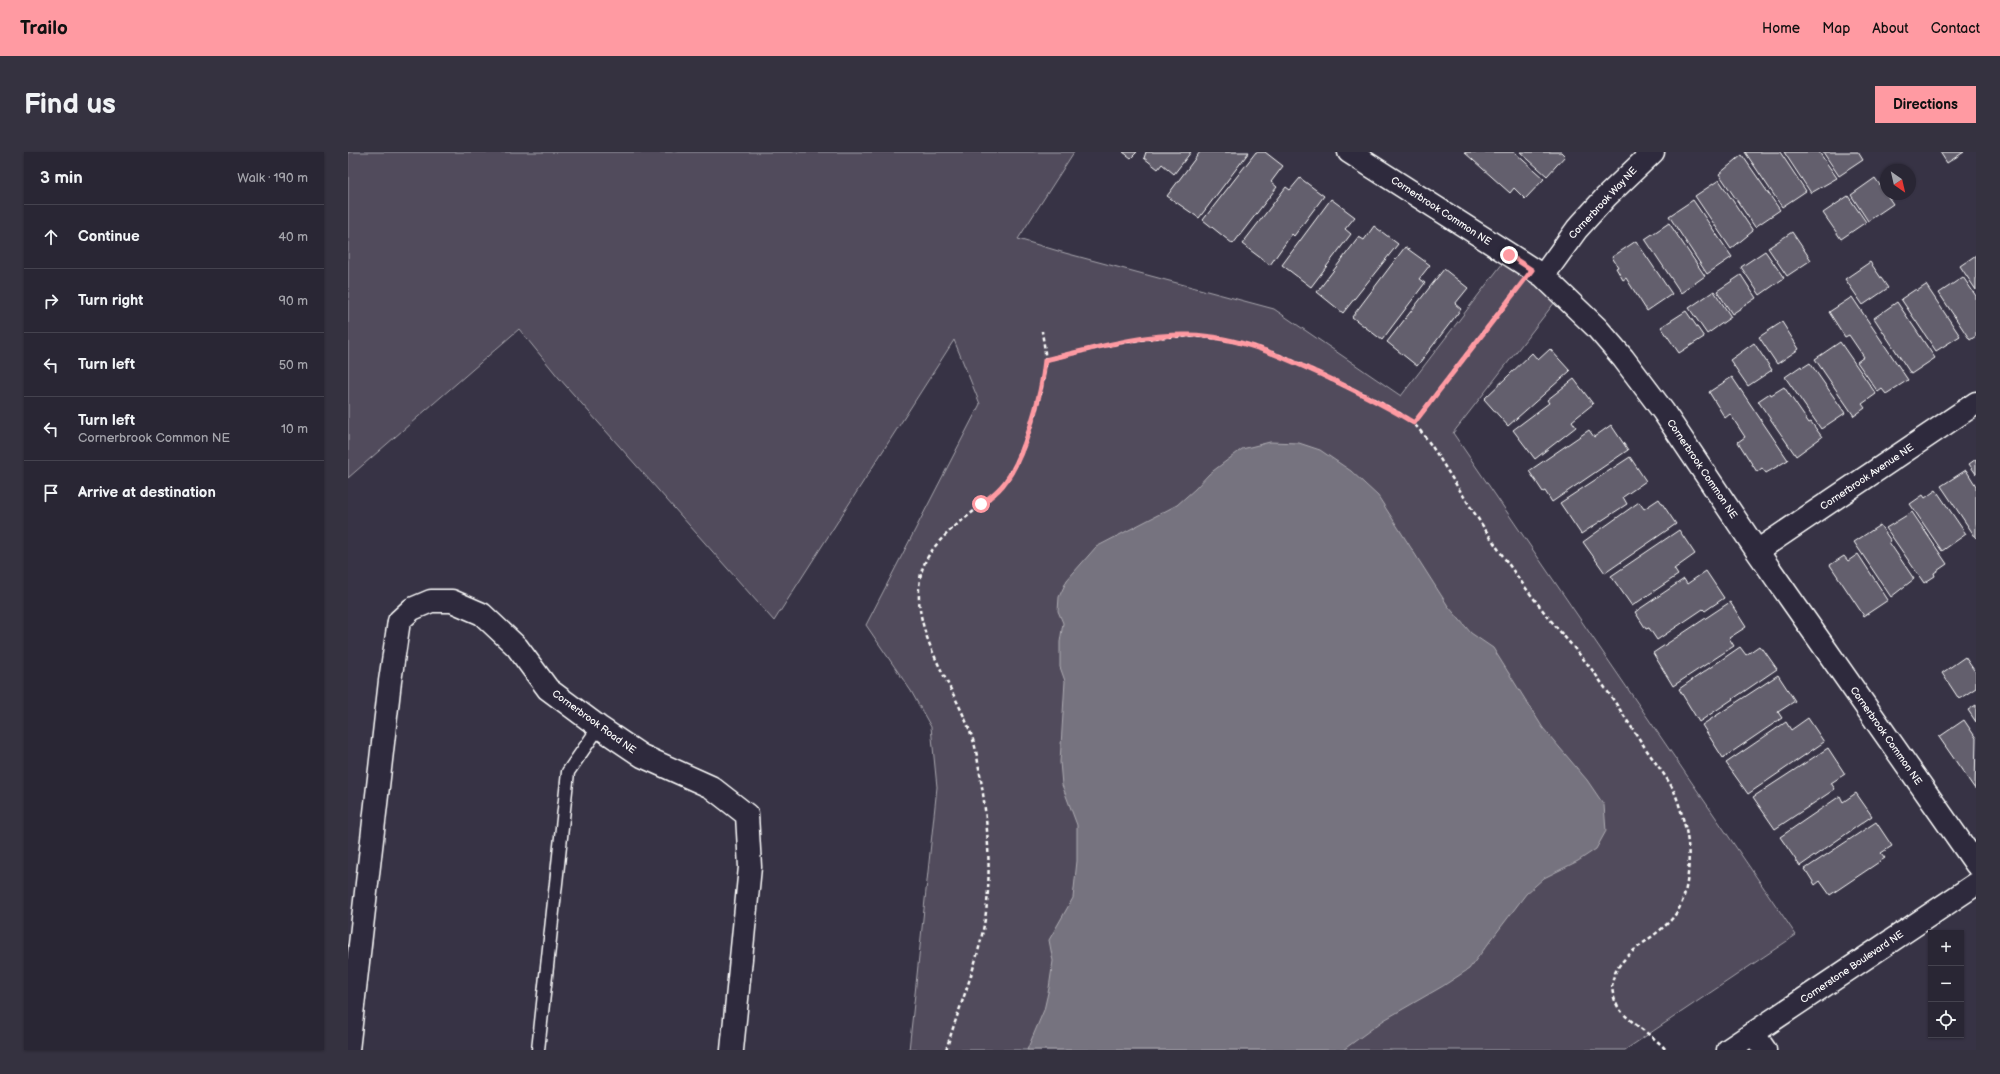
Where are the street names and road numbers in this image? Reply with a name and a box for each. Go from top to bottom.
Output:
street label: Cornerbrook Way NE [1567,164,1640,241]
street label: Cornerbrook Common NE [1389,174,1494,248]
street label: Cornerbrook Common NE [1664,417,1740,521]
street label: Cornerbrook Avenue NE [1818,441,1916,513]
street label: Cornerbrook Common NE [1848,685,1925,788]
street label: Cornerbrook Road NE [550,688,639,757]
street label: Cornerstone Boulevard NE [1798,928,1906,1006]

